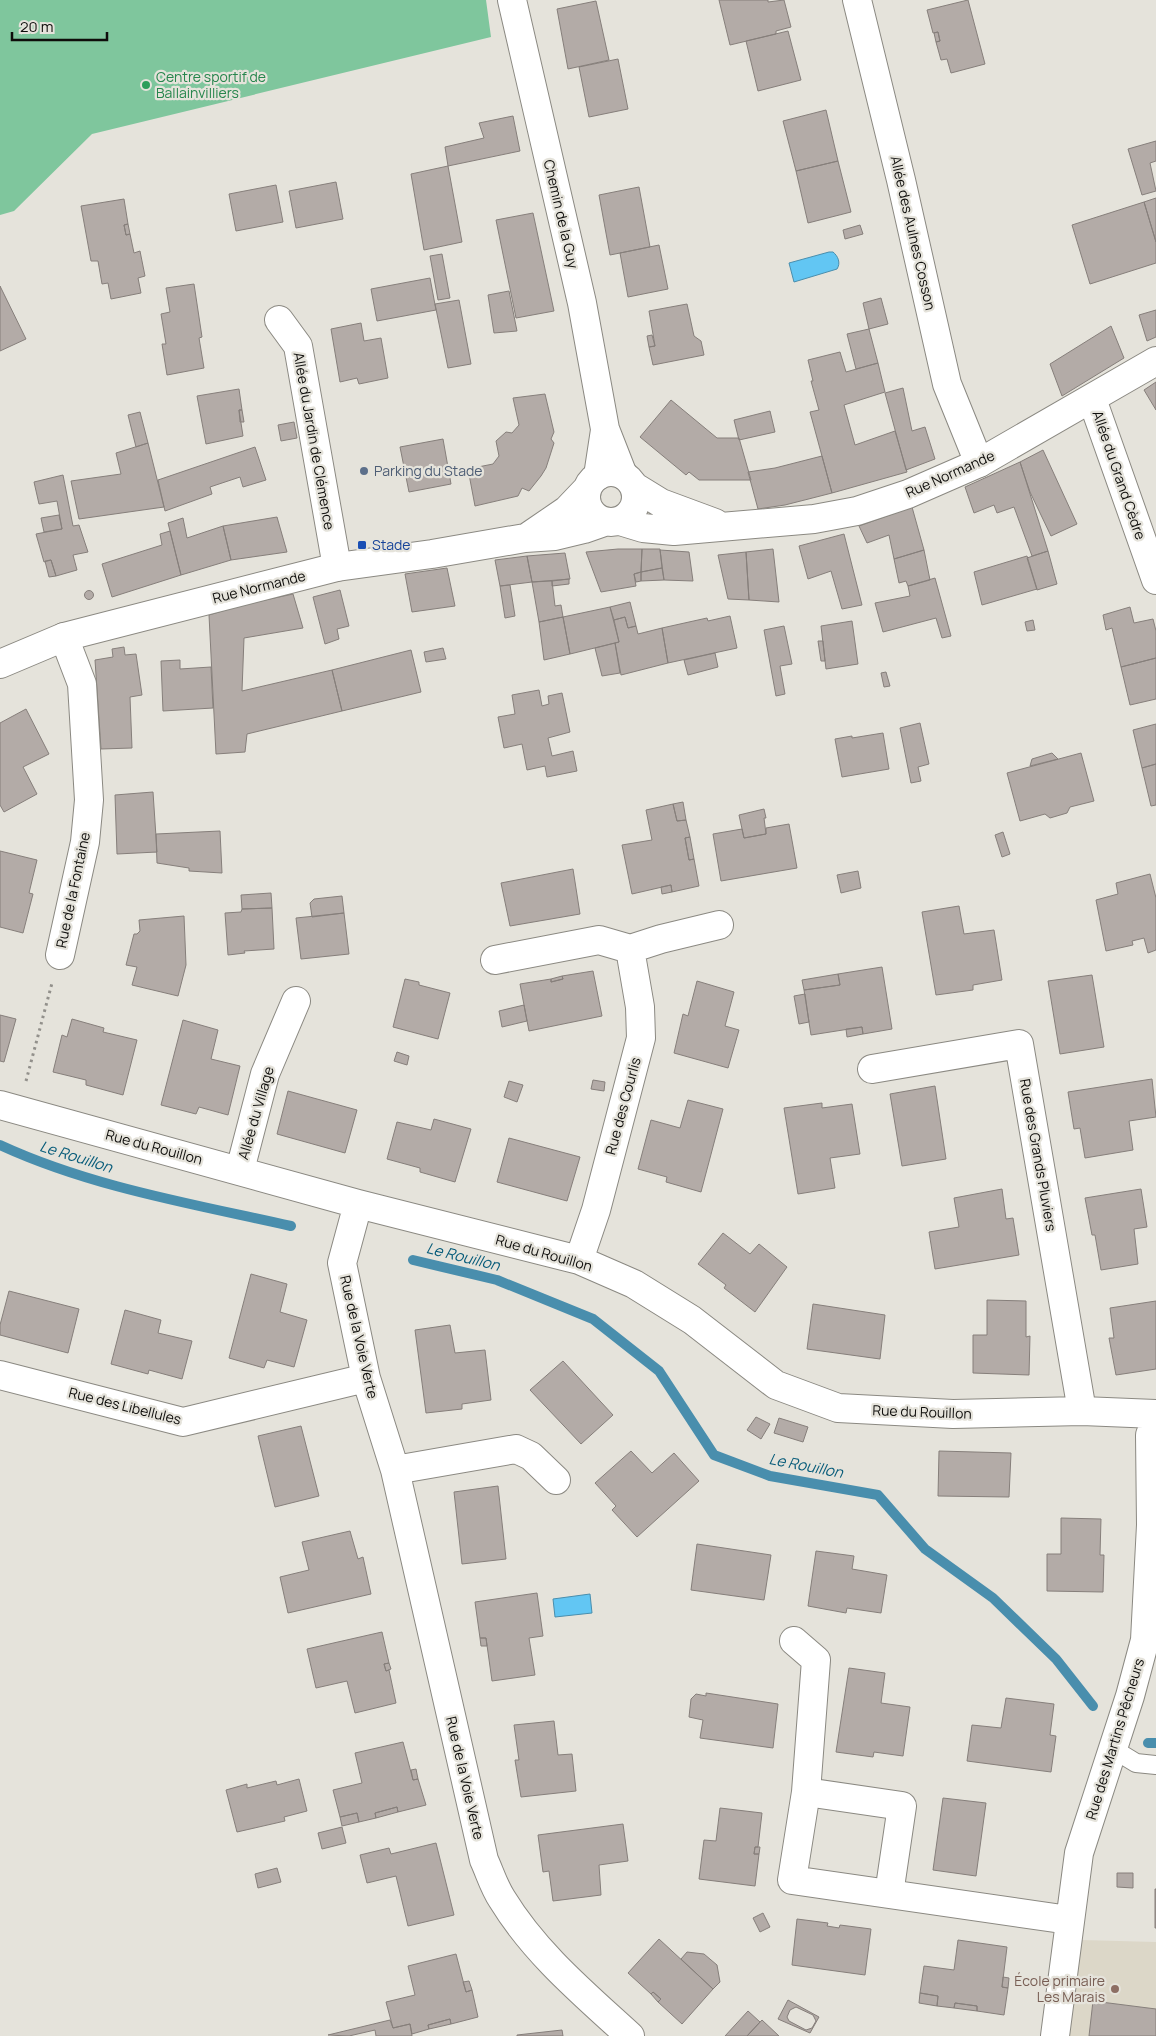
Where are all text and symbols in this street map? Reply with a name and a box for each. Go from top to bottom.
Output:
scale bar [12,10,108,42]
text: 20 m [20,16,53,37]
place label: Centre sportif de Ballainvilliers [156,67,266,102]
marker: Centre sportif de Ballainvilliers [140,79,152,91]
street label: Allée des Aulnes Cosson [886,154,940,312]
street label: Chemin de la Guy [540,158,583,271]
street label: Allée du Jardin de Clémence [289,351,339,531]
street label: Allée du Grand Cèdre [1088,408,1150,542]
street label: Rue Normande [902,445,997,502]
place label: Parking du Stade [374,461,482,480]
marker: Parking du Stade [358,465,370,477]
place label: Stade [372,535,411,554]
marker: Stade [356,539,368,551]
street label: Rue Normande [210,566,307,607]
street label: Rue de la Fontaine [51,830,94,949]
street label: Rue des Courlis [600,1055,645,1157]
street label: Allée du Village [233,1064,278,1162]
street label: Rue des Grands Pluviers [1016,1077,1061,1233]
street label: Rue du Rouillon [104,1124,205,1169]
water label: Le Rouillon [37,1136,116,1178]
street label: Rue du Rouillon [494,1230,595,1275]
water label: Le Rouillon [424,1237,503,1276]
street label: Rue de la Voie Verte [336,1273,383,1400]
street label: Rue des Libellules [67,1382,183,1429]
street label: Rue du Rouillon [872,1400,972,1423]
water label: Le Rouillon [767,1448,846,1483]
street label: Rue des Martins Pêcheurs [1081,1656,1148,1822]
street label: Rue de la Voie Verte [442,1714,489,1841]
place label: École primaire Les Marais [1014,1971,1105,2006]
marker: École primaire Les Marais [1109,1983,1121,1995]

